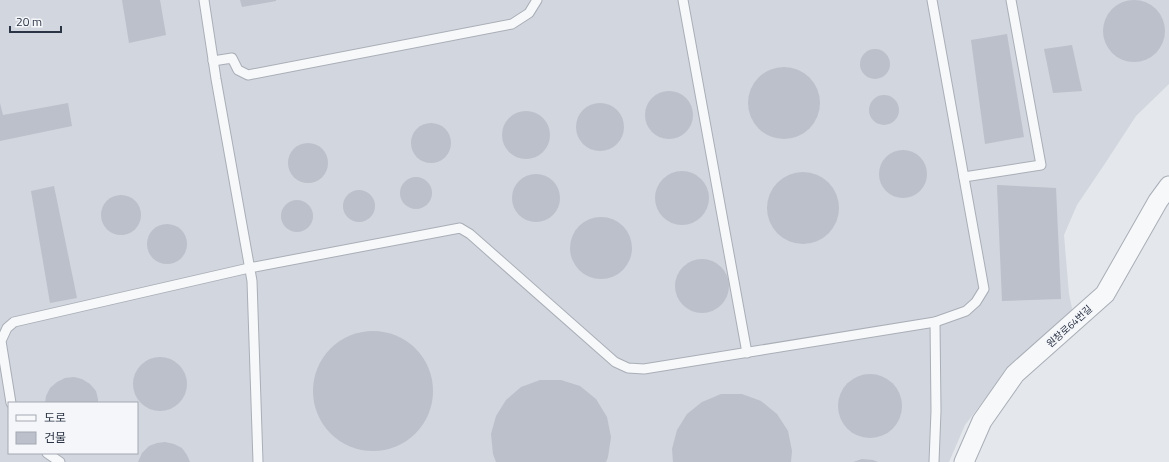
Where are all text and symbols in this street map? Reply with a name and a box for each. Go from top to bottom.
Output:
scale bar [10,8,61,34]
text: 20 m [16,12,42,31]
street label: 원창로64번길 [1043,302,1096,351]
legend [8,402,138,454]
text: 도로 [44,408,66,427]
text: 건물 [44,428,66,447]

